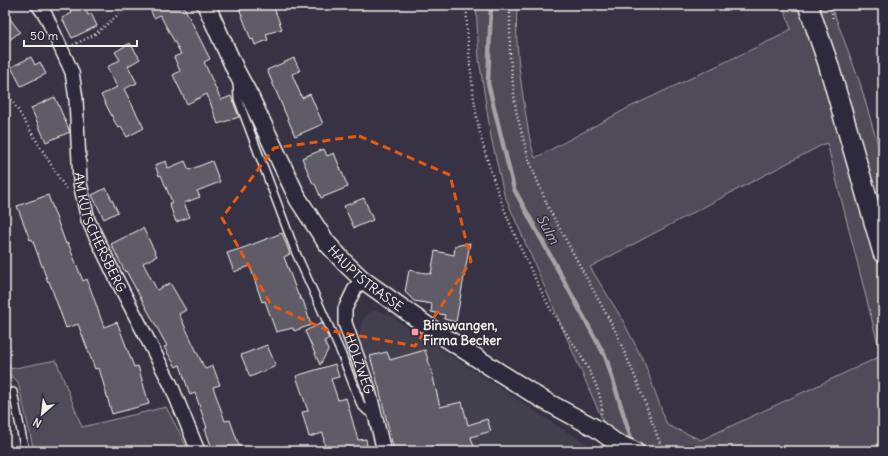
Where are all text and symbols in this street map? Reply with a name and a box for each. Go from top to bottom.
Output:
scale bar [24,22,137,48]
text: 50 m [30,28,59,43]
street label: AM KUTSCHERSBERG [71,172,130,295]
water label: Sulm [533,211,564,248]
street label: HAUPTSTRASSE [324,241,407,315]
place label: Binswangen, Firma Becker [423,317,502,349]
marker: Binswangen, Firma Becker [410,327,420,337]
street label: HOLZWEG [341,332,378,396]
north arrow [22,394,62,434]
text: N [31,415,44,431]

